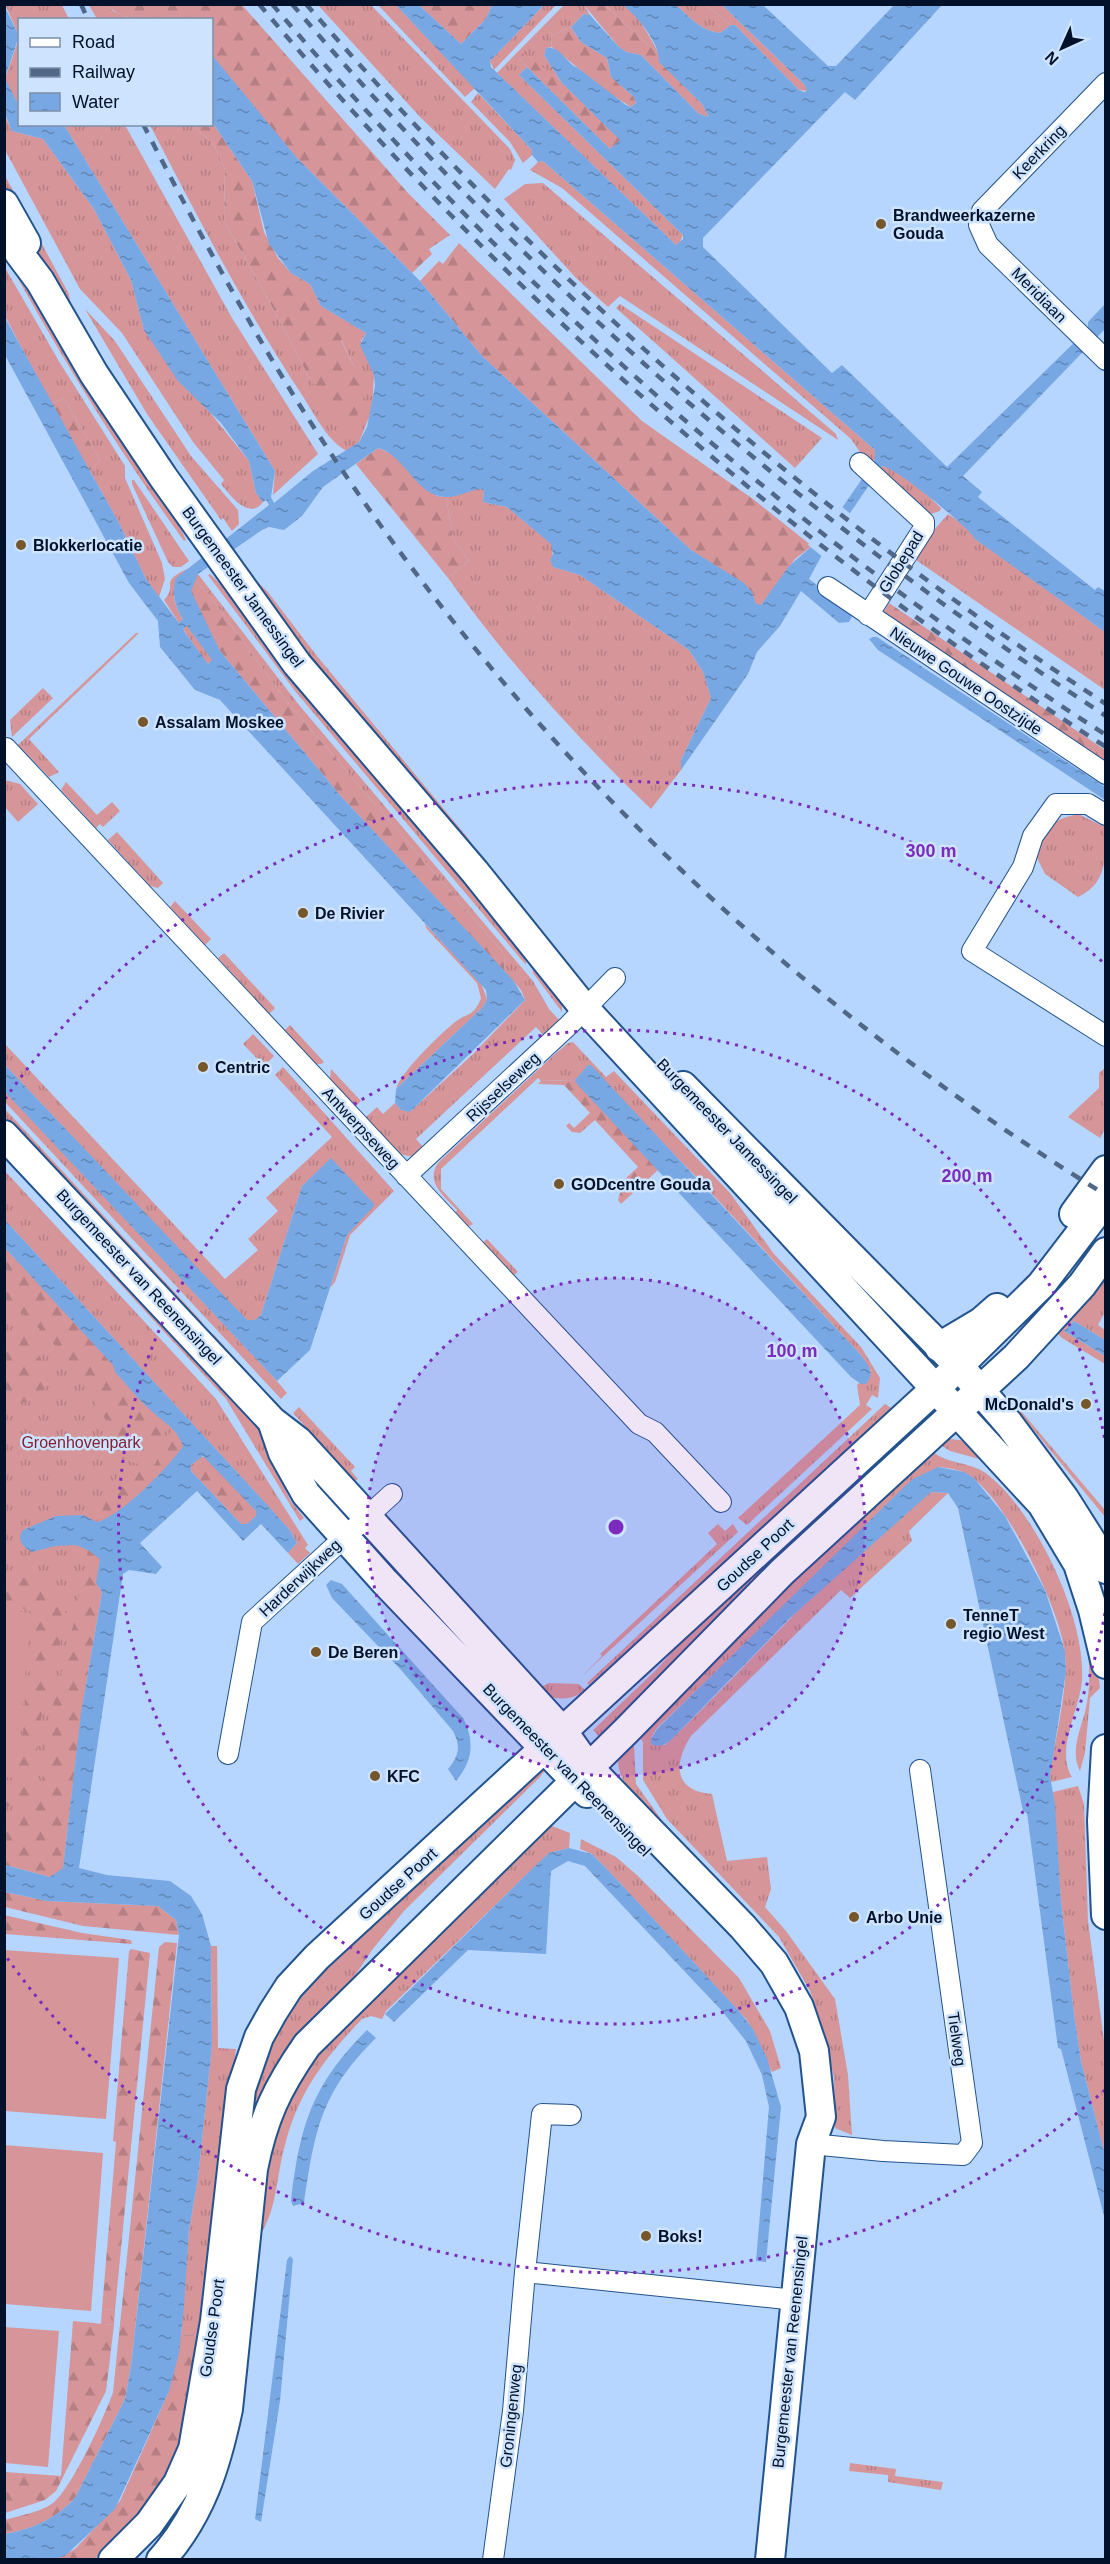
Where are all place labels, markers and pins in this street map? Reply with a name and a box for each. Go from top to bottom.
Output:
place label: Brandweerkazerne Gouda [893,207,1035,242]
marker: Brandweerkazerne Gouda [874,217,888,231]
place label: Blokkerlocatie [33,537,142,554]
marker: Blokkerlocatie [14,538,28,552]
place label: Assalam Moskee [155,714,284,731]
marker: Assalam Moskee [136,715,150,729]
place label: De Rivier [315,905,384,922]
marker: De Rivier [296,906,310,920]
place label: Centric [215,1059,270,1076]
marker: Centric [196,1060,210,1074]
place label: GODcentre Gouda [571,1176,711,1193]
marker: GODcentre Gouda [552,1177,566,1191]
place label: McDonald's [985,1396,1074,1413]
marker: McDonald's [1079,1397,1093,1411]
centre of rings [606,1517,626,1537]
place label: TenneT regio West [963,1607,1045,1642]
marker: TenneT regio West [944,1617,958,1631]
place label: De Beren [328,1644,398,1661]
marker: De Beren [309,1645,323,1659]
place label: KFC [387,1768,420,1785]
marker: KFC [368,1769,382,1783]
place label: Arbo Unie [866,1909,943,1926]
marker: Arbo Unie [847,1910,861,1924]
place label: Boks! [658,2228,702,2245]
marker: Boks! [639,2229,653,2243]

